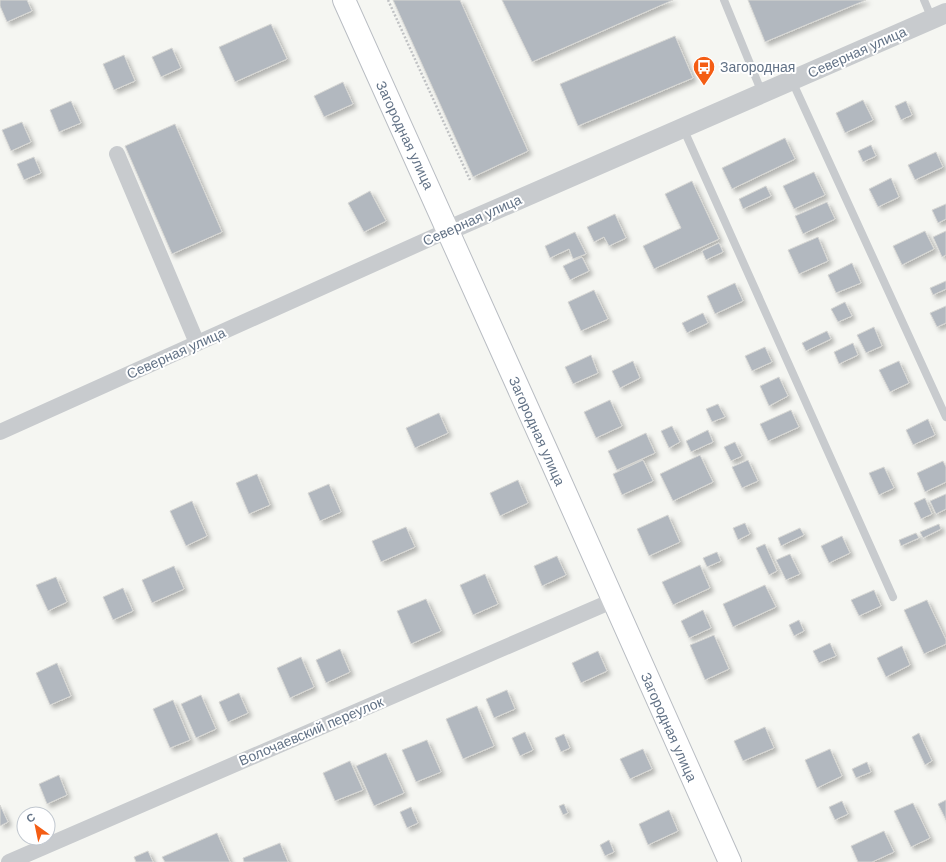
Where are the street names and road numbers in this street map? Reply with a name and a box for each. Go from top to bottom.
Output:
street label: Северная улица [805,23,909,81]
street label: Загородная улица [373,78,437,192]
street label: Северная улица [420,191,524,249]
street label: Северная улица [124,324,228,382]
street label: Загородная улица [506,374,568,488]
street label: Загородная улица [638,670,700,784]
street label: Волочаевский переулок [236,693,386,769]

